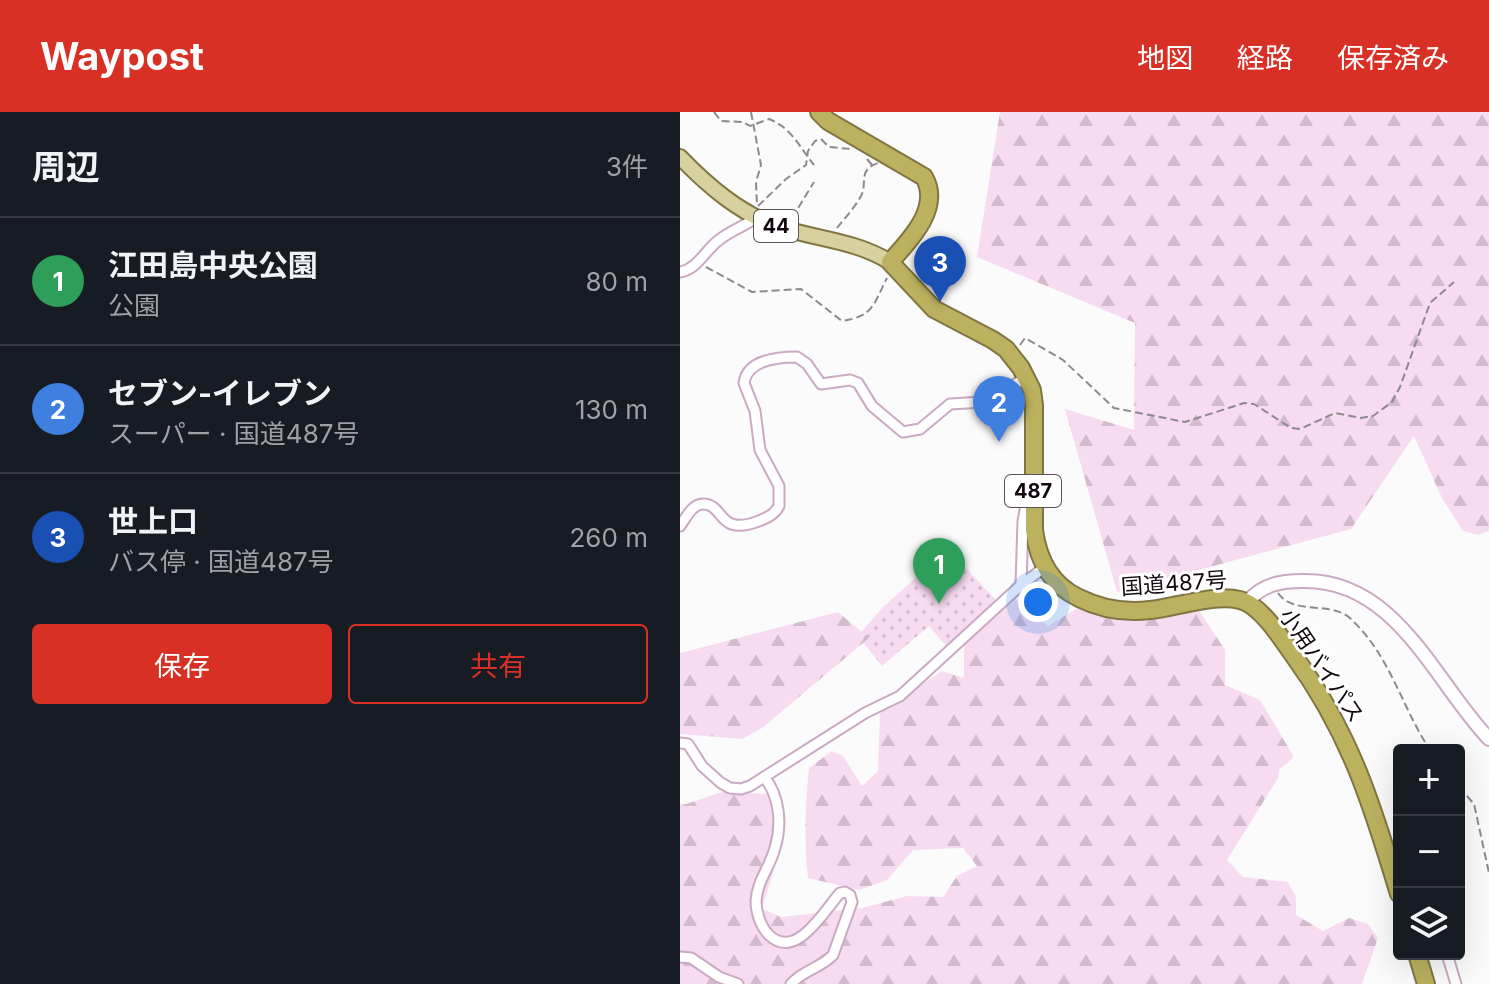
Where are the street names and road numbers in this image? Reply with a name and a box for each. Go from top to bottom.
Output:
road number: 44 [754,210,798,242]
road number: 487 [1005,475,1061,507]
street label: 国道487号 [1120,566,1228,600]
street label: 小用バイパス [1274,603,1370,727]

